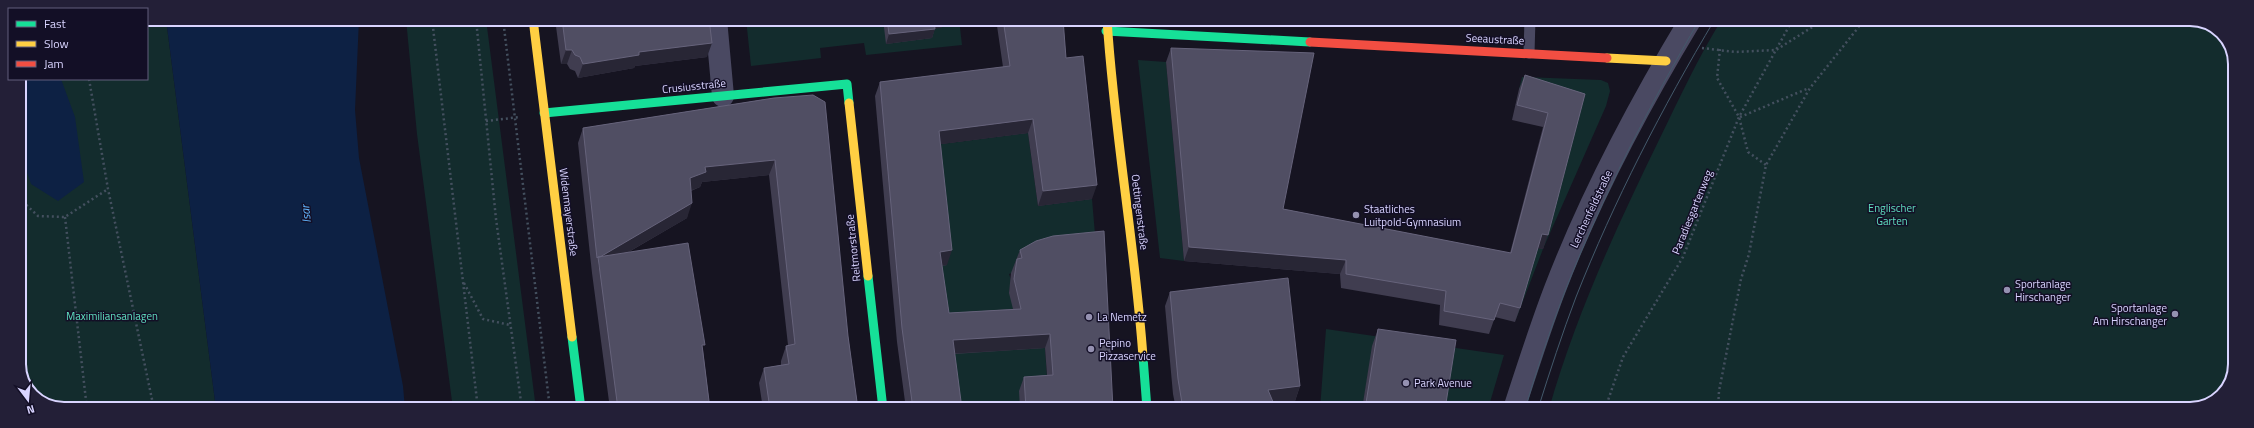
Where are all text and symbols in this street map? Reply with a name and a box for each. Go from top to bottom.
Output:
legend [8,8,148,80]
text: Fast [44,14,67,33]
street label: Seeaustraße [1465,29,1525,49]
text: Slow [44,34,69,53]
text: Jam [44,54,64,73]
street label: Crusiusstraße [661,75,727,97]
street label: Widenmayerstraße [556,167,582,257]
street label: Lerchenfeldstraße [1566,167,1616,251]
street label: Paradiesgartenweg [1668,167,1716,257]
street label: Oettingenstraße [1127,173,1153,251]
park label: Englischer Garten [1868,200,1916,229]
place label: Staatliches Luitpold-Gymnasium [1364,201,1461,230]
water label: Isar [295,202,316,224]
marker: Staatliches Luitpold-Gymnasium [1351,210,1361,220]
street label: Reitmorstraße [841,213,864,282]
place label: Sportanlage Hirschanger [2015,276,2071,305]
marker: Sportanlage Hirschanger [2002,285,2012,295]
place label: Sportanlage Am Hirschanger [2093,300,2167,329]
park label: Maximiliansanlagen [66,308,158,324]
place label: La Nemetz [1097,309,1147,325]
marker: Sportanlage Am Hirschanger [2170,309,2180,319]
marker: La Nemetz [1084,312,1094,322]
place label: Pepino Pizzaservice [1099,335,1156,364]
marker: Pepino Pizzaservice [1086,344,1096,354]
place label: Park Avenue [1414,375,1472,391]
marker: Park Avenue [1401,378,1411,388]
north arrow [8,380,48,420]
text: N [25,401,37,418]

